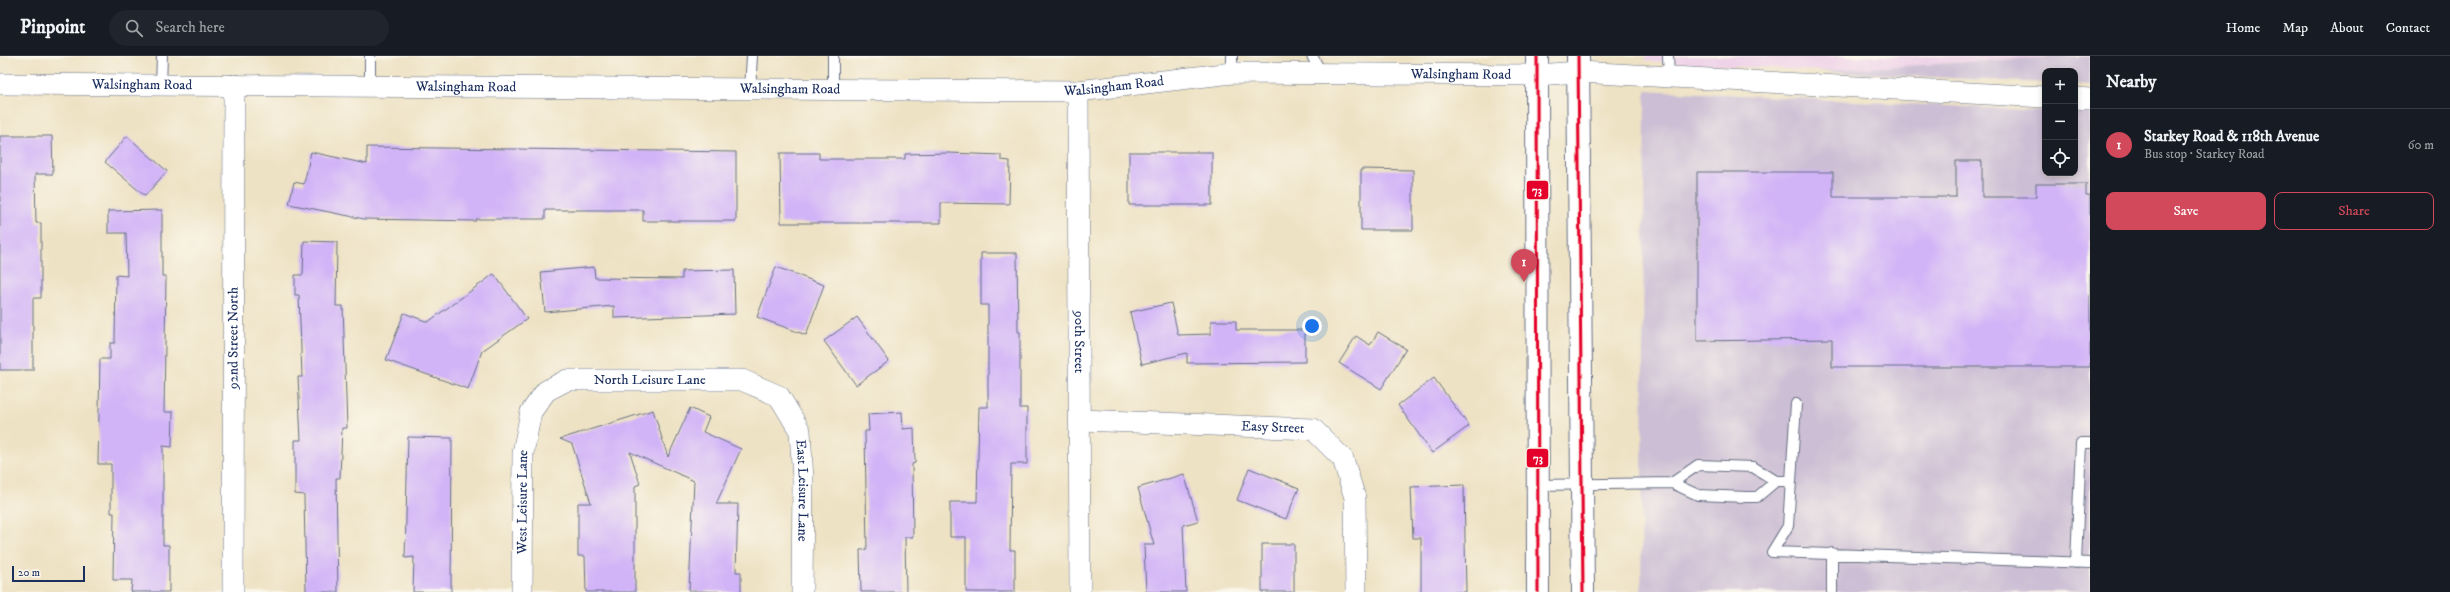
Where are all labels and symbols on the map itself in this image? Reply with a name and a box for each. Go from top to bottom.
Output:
street label: Walsingham Road [1410,65,1511,84]
street label: Walsingham Road [1063,72,1165,100]
street label: Walsingham Road [91,76,192,94]
street label: Walsingham Road [415,78,516,96]
street label: Walsingham Road [739,80,840,98]
line badge: 73 [1526,180,1549,200]
text: 73 [1532,184,1542,198]
pin: 1 [1511,249,1537,282]
street label: 92nd Street North [224,286,243,390]
street label: 90th Street [1070,310,1088,374]
your location [1302,316,1322,336]
street label: North Leisure Lane [594,371,706,389]
street label: Easy Street [1241,417,1305,438]
street label: East Leisure Lane [792,439,812,542]
street label: West Leisure Lane [513,448,532,555]
line badge: 73 [1526,448,1549,468]
text: 73 [1533,452,1543,466]
scale bar [12,564,85,583]

